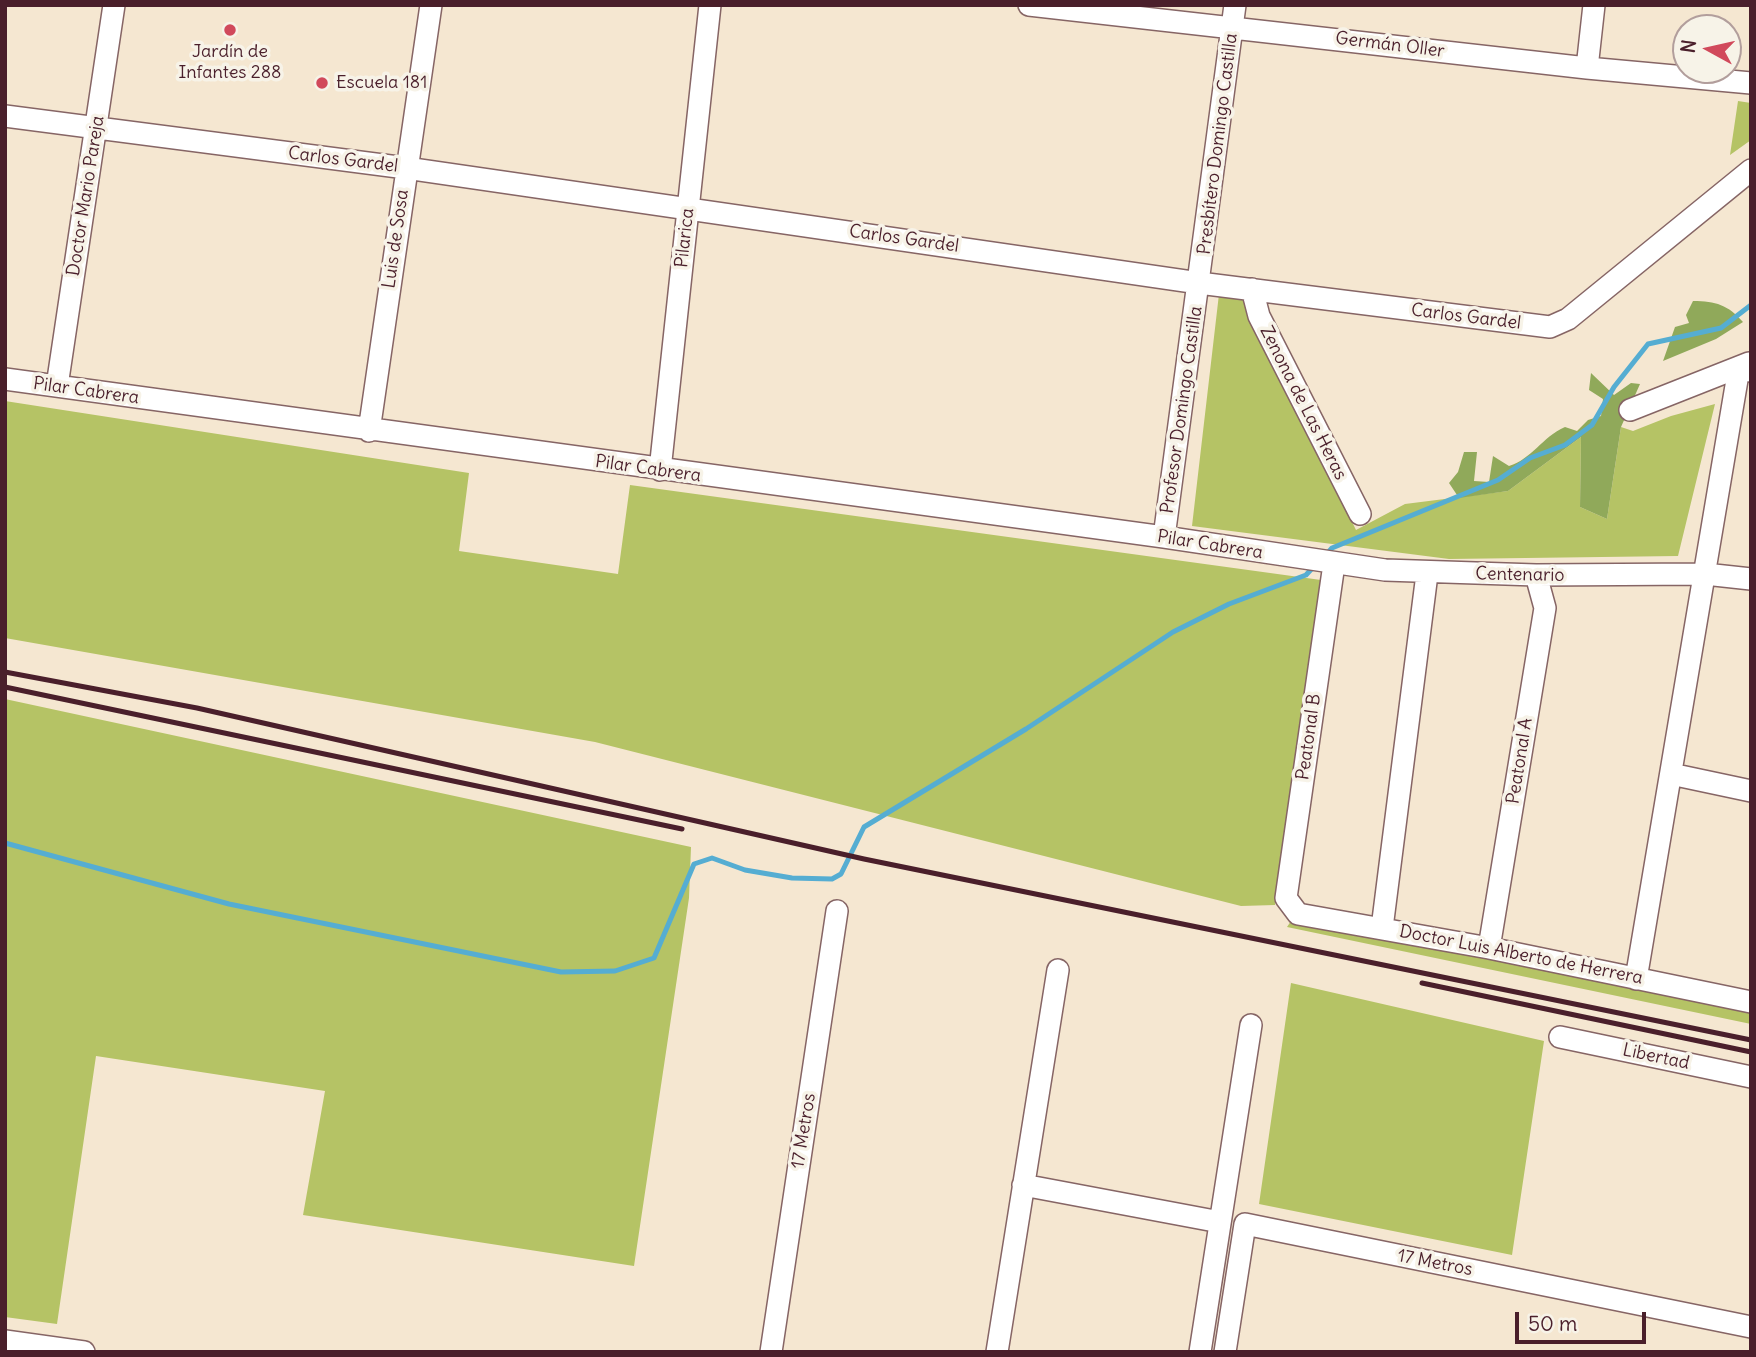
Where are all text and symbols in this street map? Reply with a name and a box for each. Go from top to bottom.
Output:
north arrow [1672,14,1742,84]
marker: Jardín de Infantes 288 [222,22,238,38]
street label: Germán Oller [1334,28,1446,62]
street label: Presbítero Domingo Castilla [1194,32,1242,256]
text: N [1675,38,1701,55]
place label: Jardín de Infantes 288 [179,41,281,84]
place label: Escuela 181 [336,72,427,94]
marker: Escuela 181 [314,75,330,91]
street label: Doctor Mario Pareja [63,114,109,278]
street label: Carlos Gardel [287,143,399,177]
street label: Luis de Sosa [378,188,414,290]
street label: Pilarica [671,207,699,269]
street label: Carlos Gardel [848,221,960,257]
street label: Carlos Gardel [1410,300,1522,334]
street label: Profesor Domingo Castilla [1157,305,1207,515]
street label: Zenona de Las Heras [1255,322,1351,484]
street label: Pilar Cabrera [32,373,140,409]
street label: Pilar Cabrera [594,451,702,487]
street label: Pilar Cabrera [1156,526,1264,564]
street label: Centenario [1475,563,1565,587]
street label: Peatonal B [1292,692,1326,782]
street label: Peatonal A [1503,716,1537,806]
street label: Doctor Luis Alberto de Herrera [1397,921,1645,989]
street label: Libertad [1621,1039,1691,1075]
street label: 17 Metros [787,1092,821,1170]
street label: 17 Metros [1396,1245,1474,1281]
scale bar [1518,1298,1649,1342]
text: 50 m [1528,1310,1577,1337]

